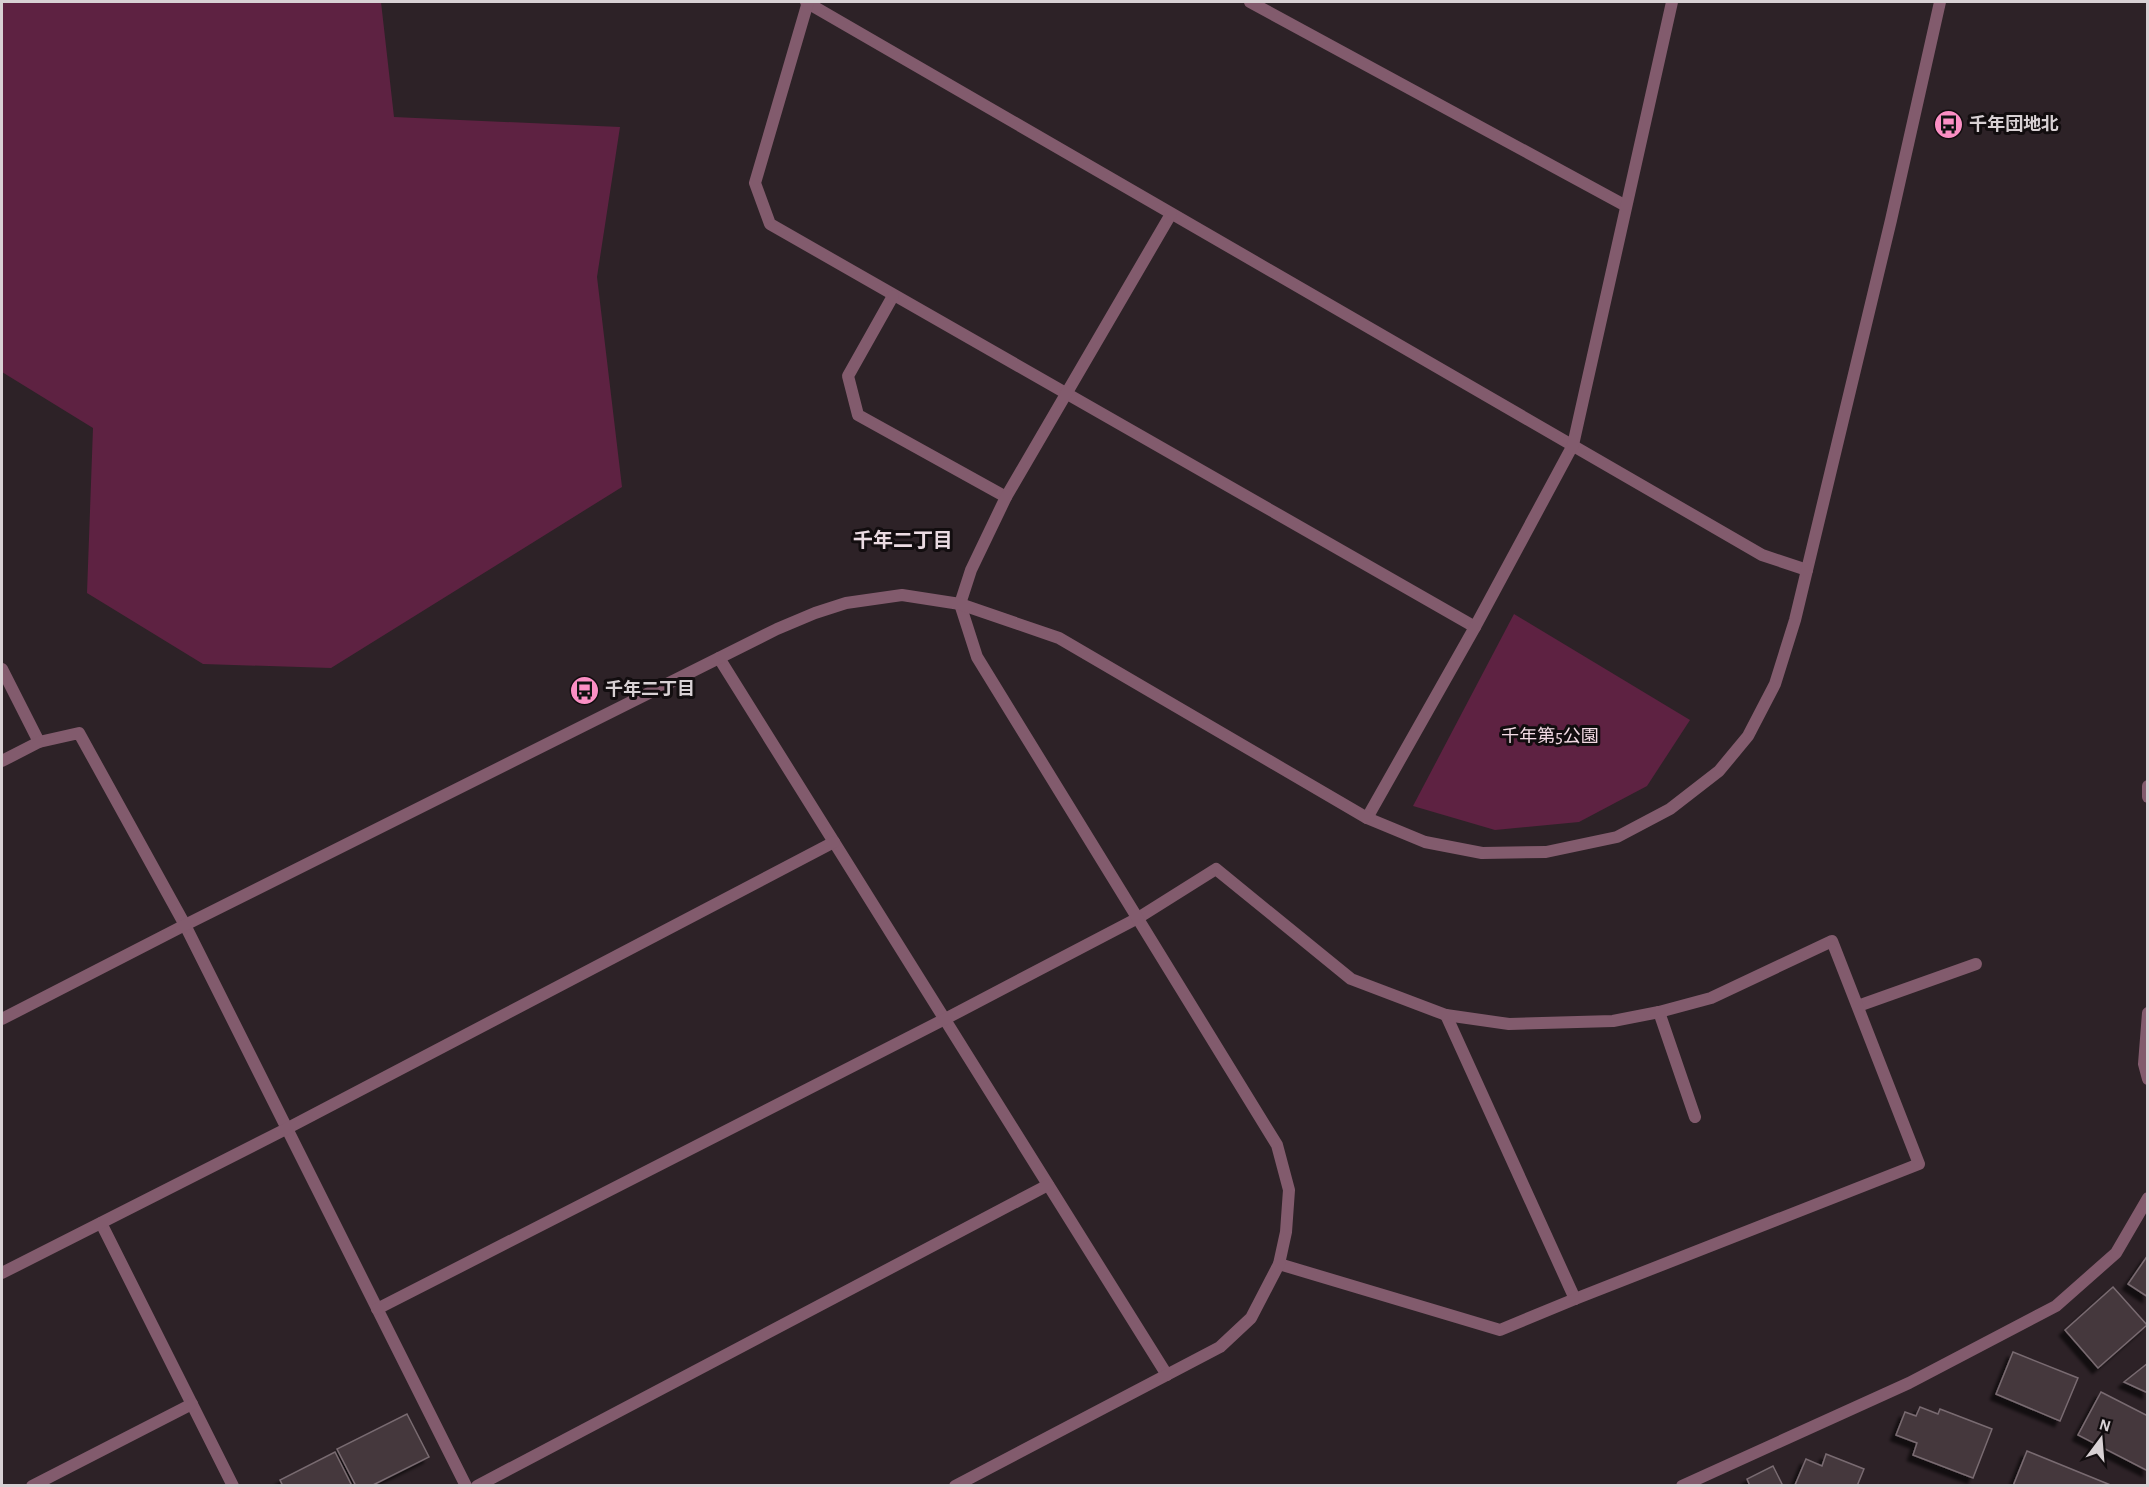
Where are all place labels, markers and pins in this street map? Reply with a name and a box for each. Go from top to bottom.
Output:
bus stop icon: 千年団地北 [1932,109,1964,141]
place label: 千年団地北 [1969,114,2059,134]
bus stop icon: 千年二丁目 [568,674,600,706]
place label: 千年二丁目 [605,679,695,699]

